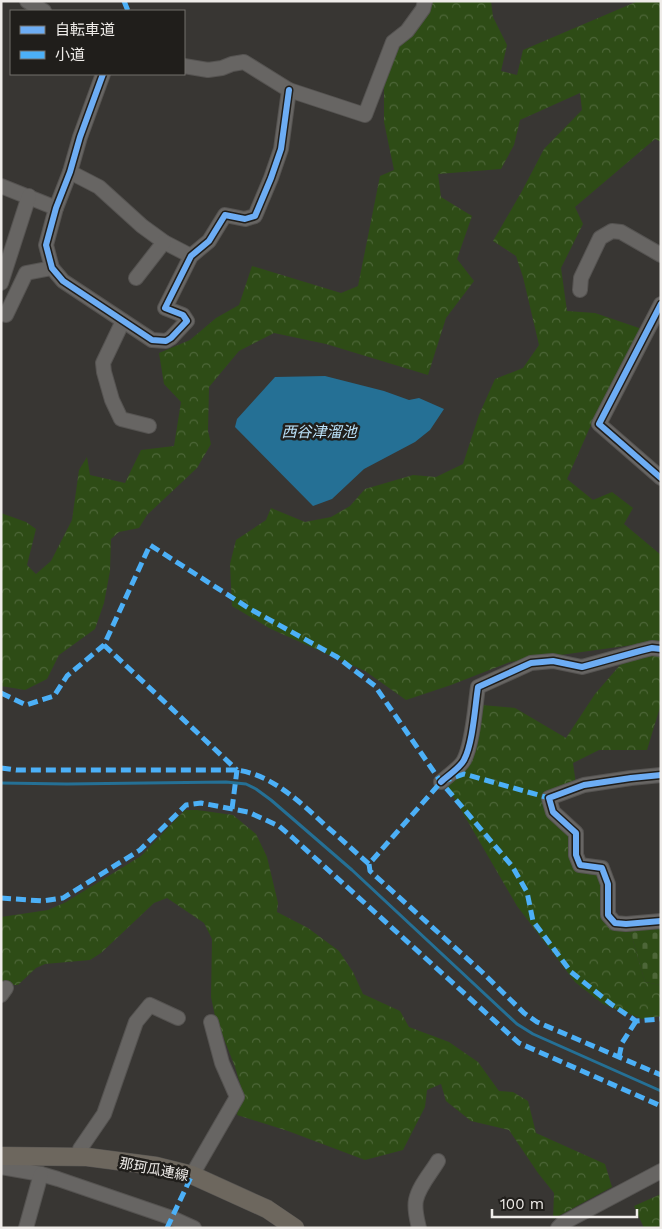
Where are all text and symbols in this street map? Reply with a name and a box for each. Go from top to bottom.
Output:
legend [10,10,185,75]
text: 自転車道 [55,21,115,39]
text: 小道 [55,46,85,64]
water label: 西谷津溜池 [281,423,358,441]
street label: 那珂瓜連線 [118,1154,190,1184]
scale bar [492,1186,637,1218]
text: 100 m [500,1195,544,1213]

